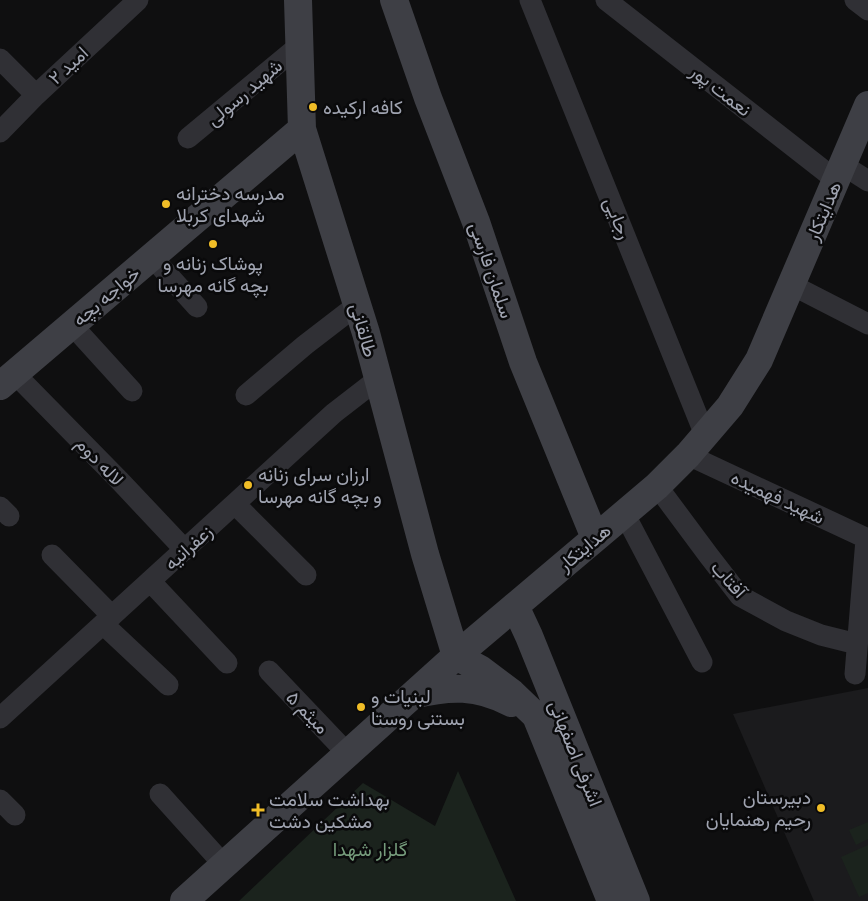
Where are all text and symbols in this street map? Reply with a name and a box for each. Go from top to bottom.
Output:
street label: امید ۲ [44,41,93,89]
street label: شهید رسولی [202,54,287,131]
street label: نعمت پور [684,59,756,123]
place label: کافه ارکیده [323,96,403,119]
marker: کافه ارکیده [307,101,319,113]
street label: هدایتکار [800,178,846,245]
place label: مدرسه دخترانه شهدای کربلا [176,182,285,227]
street label: رجایی [599,194,636,243]
marker: مدرسه دخترانه شهدای کربلا [160,198,172,210]
street label: سلمان فارسی [464,219,519,321]
marker: پوشاک زنانه و بچه گانه مهرسا [207,238,219,250]
place label: پوشاک زنانه و بچه گانه مهرسا [157,252,269,299]
street label: خواجه بچه [68,262,146,333]
street label: طالقانی [345,301,382,360]
street label: لاله دوم [70,432,128,491]
place label: ارزان سرای زنانه و بچه گانه مهرسا [258,463,382,510]
street label: شهید فهمیده [727,466,828,529]
marker: ارزان سرای زنانه و بچه گانه مهرسا [242,479,254,491]
street label: هدایتکار [552,519,615,577]
street label: زعفرانیه [159,520,217,575]
street label: آفتاب [706,556,752,604]
place label: لبنیات و بستنی روستا [371,685,465,730]
street label: میثم ۵ [281,686,334,740]
street label: اشرفی اصفهانی [544,697,607,810]
marker: لبنیات و بستنی روستا [355,701,367,713]
place label: دبیرستان رحیم رهنمایان [706,786,811,832]
place label: بهداشت سلامت مشکین دشت [269,788,390,833]
marker: دبیرستان رحیم رهنمایان [815,802,827,814]
marker: بهداشت سلامت مشکین دشت [251,803,265,817]
park label: گلزار شهدا [333,838,407,861]

